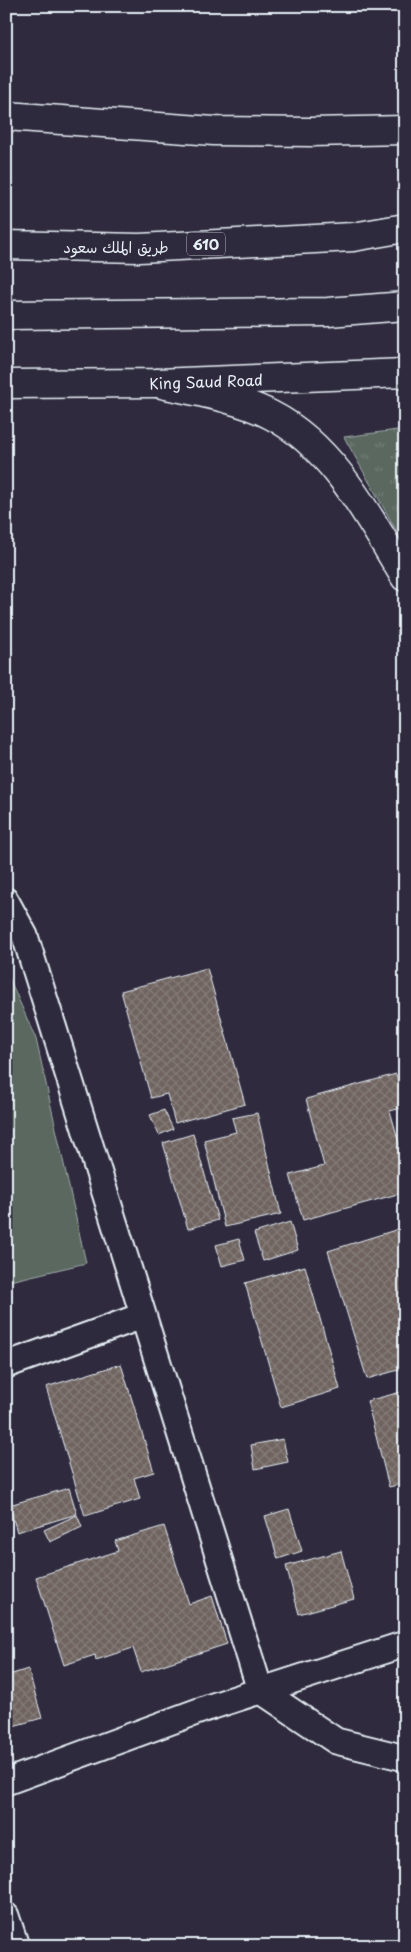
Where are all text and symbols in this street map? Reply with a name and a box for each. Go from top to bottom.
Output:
road number: 610 [187,232,225,255]
street label: طريق الملك سعود [63,235,169,258]
street label: King Saud Road [149,368,263,394]

